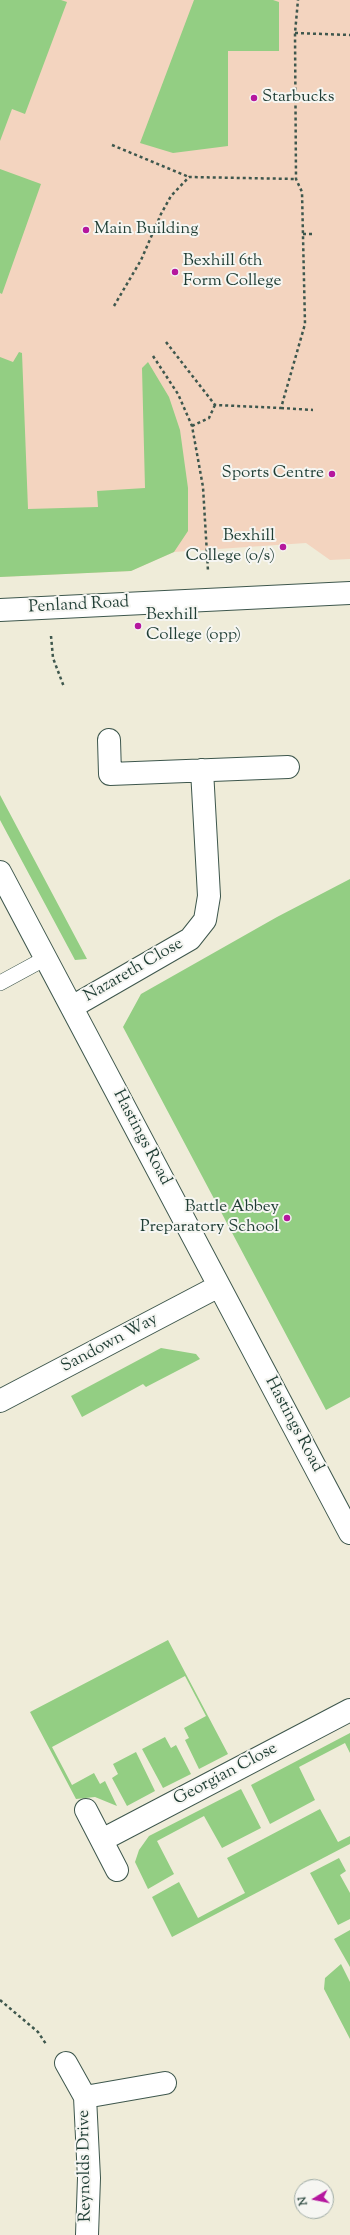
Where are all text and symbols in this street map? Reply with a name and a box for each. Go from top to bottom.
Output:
place label: Starbucks [262,88,334,108]
marker: Starbucks [249,93,259,103]
place label: Main Building [94,220,198,240]
marker: Main Building [81,225,91,235]
place label: Bexhill 6th Form College [183,252,281,292]
marker: Bexhill 6th Form College [170,267,180,277]
place label: Sports Centre [222,464,324,484]
marker: Sports Centre [327,469,337,479]
place label: Bexhill College (o/s) [185,527,275,567]
marker: Bexhill College (o/s) [278,542,288,552]
street label: Penland Road [28,593,130,619]
place label: Bexhill College (opp) [146,606,241,646]
marker: Bexhill College (opp) [133,621,143,631]
street label: Nazareth Close [81,934,187,1008]
street label: Hastings Road [107,1087,175,1189]
place label: Battle Abbey Preparatory School [140,1198,279,1238]
marker: Battle Abbey Preparatory School [282,1213,292,1223]
street label: Sandown Way [58,1310,162,1378]
street label: Hastings Road [259,1374,327,1476]
street label: Georgian Close [171,1739,281,1811]
street label: Reynolds Drive [75,2110,97,2222]
north arrow [294,2179,334,2219]
text: N [295,2195,312,2207]

